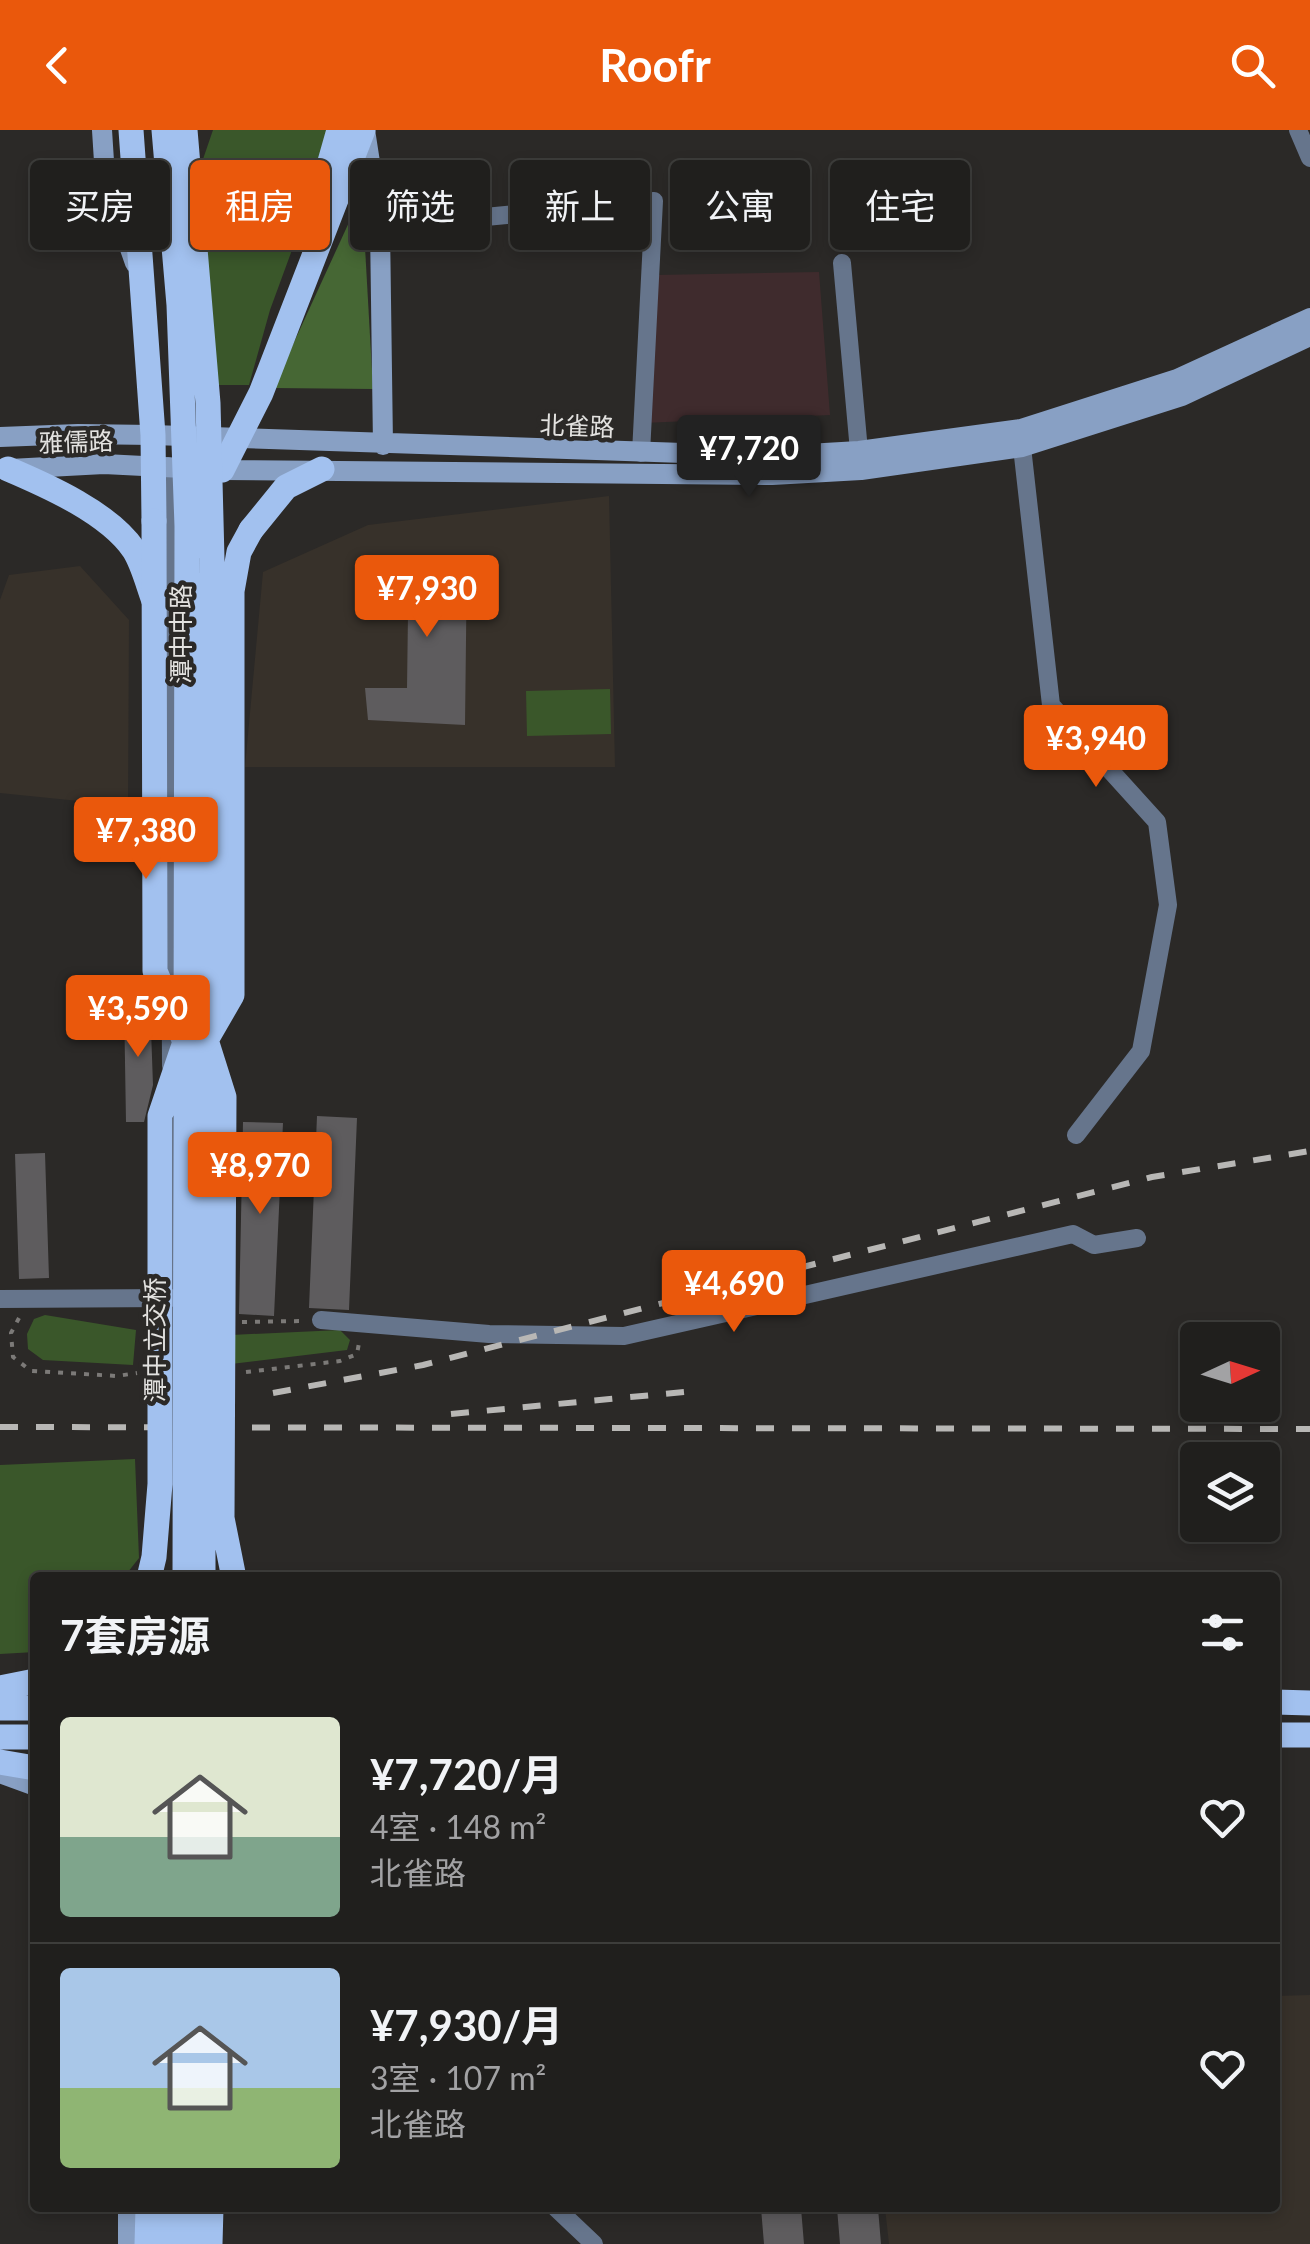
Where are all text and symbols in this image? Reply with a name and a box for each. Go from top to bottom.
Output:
icon: back [30,38,85,93]
text: Roofr [599,38,711,92]
icon: search [1225,38,1280,93]
chip: 买房 [30,160,170,250]
chip: 租房 [190,160,330,250]
chip: 筛选 [350,160,490,250]
chip: 新上 [510,160,650,250]
chip: 公寓 [670,160,810,250]
chip: 住宅 [830,160,970,250]
street label: 北雀路 [539,409,615,441]
pin: ¥7,720 [668,415,830,500]
street label: 雅儒路 [38,425,114,457]
text: ¥7,720 [699,428,799,467]
pin: ¥7,930 [346,555,508,640]
text: ¥7,930 [377,568,477,607]
street label: 潭中中路 [165,584,195,684]
pin: ¥3,940 [1015,705,1177,790]
text: ¥3,940 [1046,718,1146,757]
pin: ¥7,380 [65,797,227,882]
text: ¥7,380 [96,810,196,849]
pin: ¥3,590 [57,975,219,1060]
text: ¥3,590 [88,988,188,1027]
pin: ¥8,970 [179,1132,341,1217]
text: ¥8,970 [210,1145,310,1184]
pin: ¥4,690 [653,1250,815,1335]
text: ¥4,690 [684,1263,784,1302]
street label: 潭中立交桥 [139,1277,169,1403]
north arrow [1180,1322,1280,1422]
map controls [1180,1322,1280,1542]
button: layers [1180,1442,1280,1542]
icon: filters [1195,1605,1250,1660]
text: 7套房源 [60,1610,210,1660]
text: ¥7,720/月 [370,1749,563,1799]
icon: home [140,1757,260,1877]
icon: heart [1195,1790,1250,1845]
text: 4室 · 148 m² [370,1807,546,1846]
text: 北雀路 [370,1853,466,1892]
text: ¥7,930/月 [370,2000,563,2050]
icon: home [140,2008,260,2128]
icon: heart [1195,2041,1250,2096]
text: 3室 · 107 m² [370,2058,546,2097]
text: 北雀路 [370,2104,466,2143]

